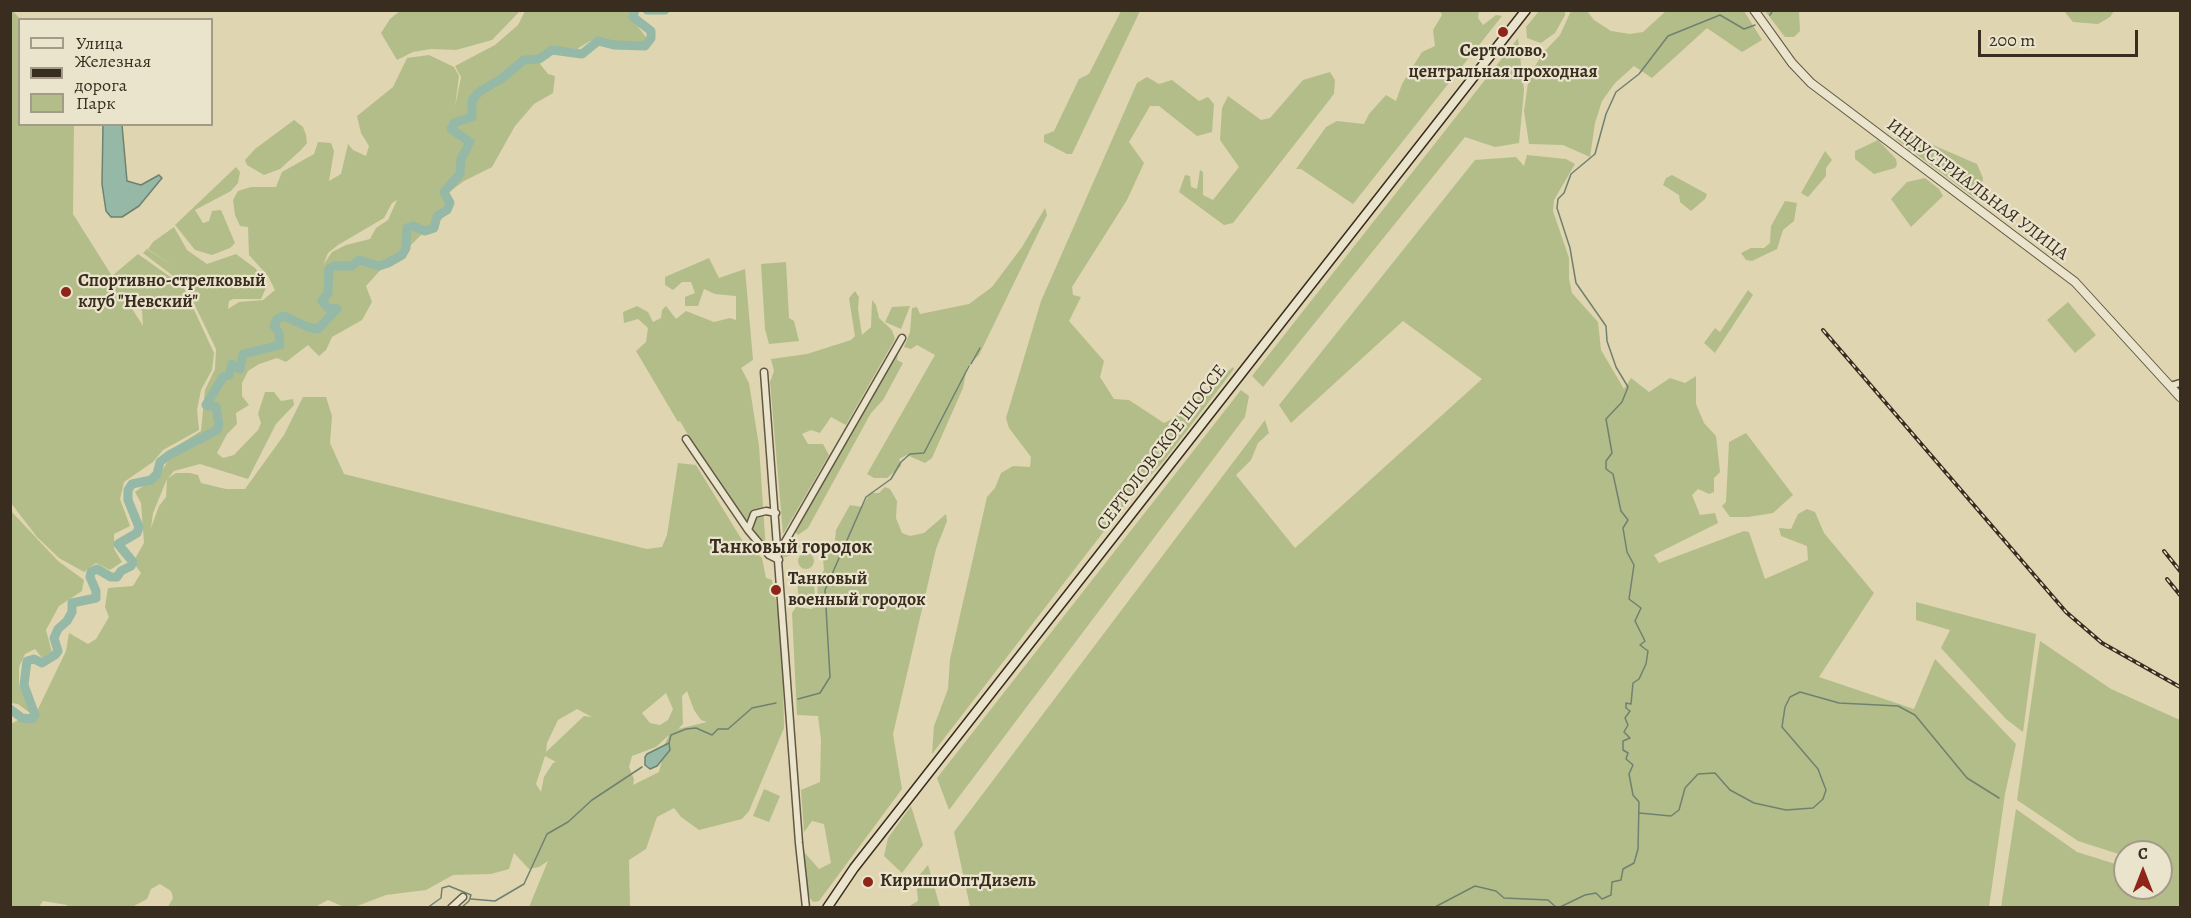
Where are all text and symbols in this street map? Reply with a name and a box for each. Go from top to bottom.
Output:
legend [18,18,213,126]
scale bar [1981,18,2142,56]
marker: Сертолово, центральная проходная [1496,25,1510,39]
text: 200 m [1989,28,2035,52]
text: Улица [76,31,123,55]
place label: Сертолово, центральная проходная [1409,41,1597,84]
text: Железная дорога [75,49,151,97]
text: Парк [76,91,116,115]
street label: ИНДУСТРИАЛЬНАЯ УЛИЦА [1882,115,2072,265]
place label: Спортивно-стрелковый клуб "Невский" [78,271,266,314]
marker: Спортивно-стрелковый клуб "Невский" [59,285,73,299]
street label: СЕРТОЛОВСКОЕ ШОССЕ [1093,361,1231,535]
district label: Танковый городок [710,536,872,560]
place label: Танковый военный городок [788,569,926,612]
marker: Танковый военный городок [769,583,783,597]
north arrow [2113,840,2173,900]
text: С [2138,843,2148,865]
place label: КиришиОптДизель [880,871,1036,893]
marker: КиришиОптДизель [861,875,875,889]

